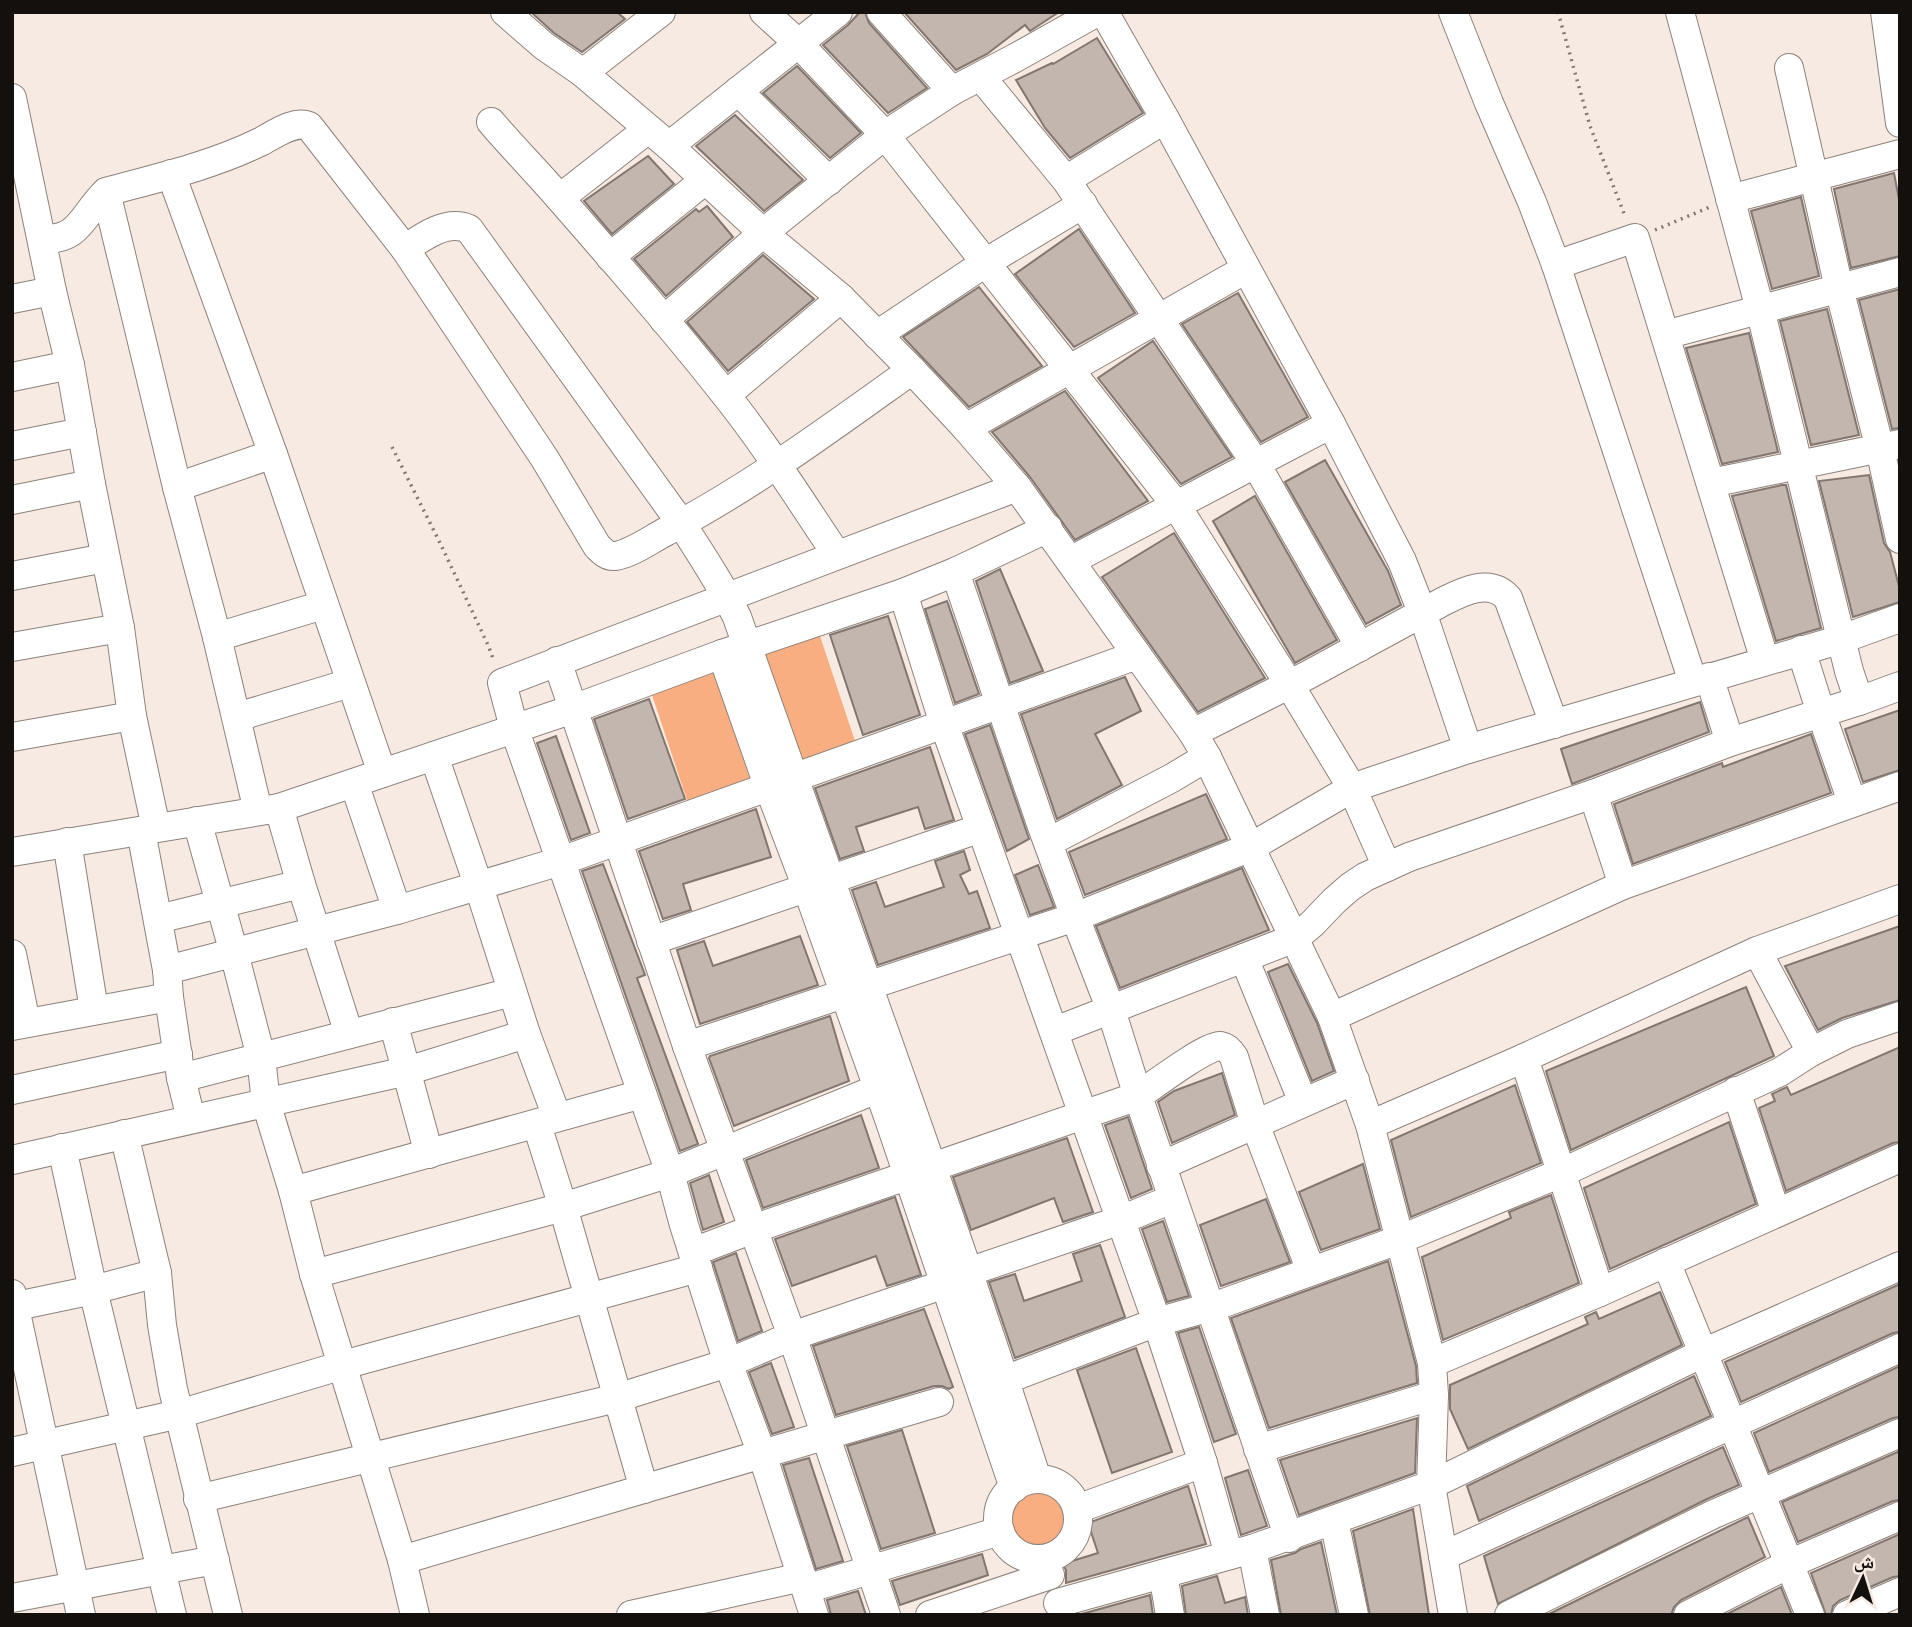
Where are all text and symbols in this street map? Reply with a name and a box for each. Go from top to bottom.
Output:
north arrow [1828,1543,1898,1613]
text: ش [1853,1548,1875,1575]

